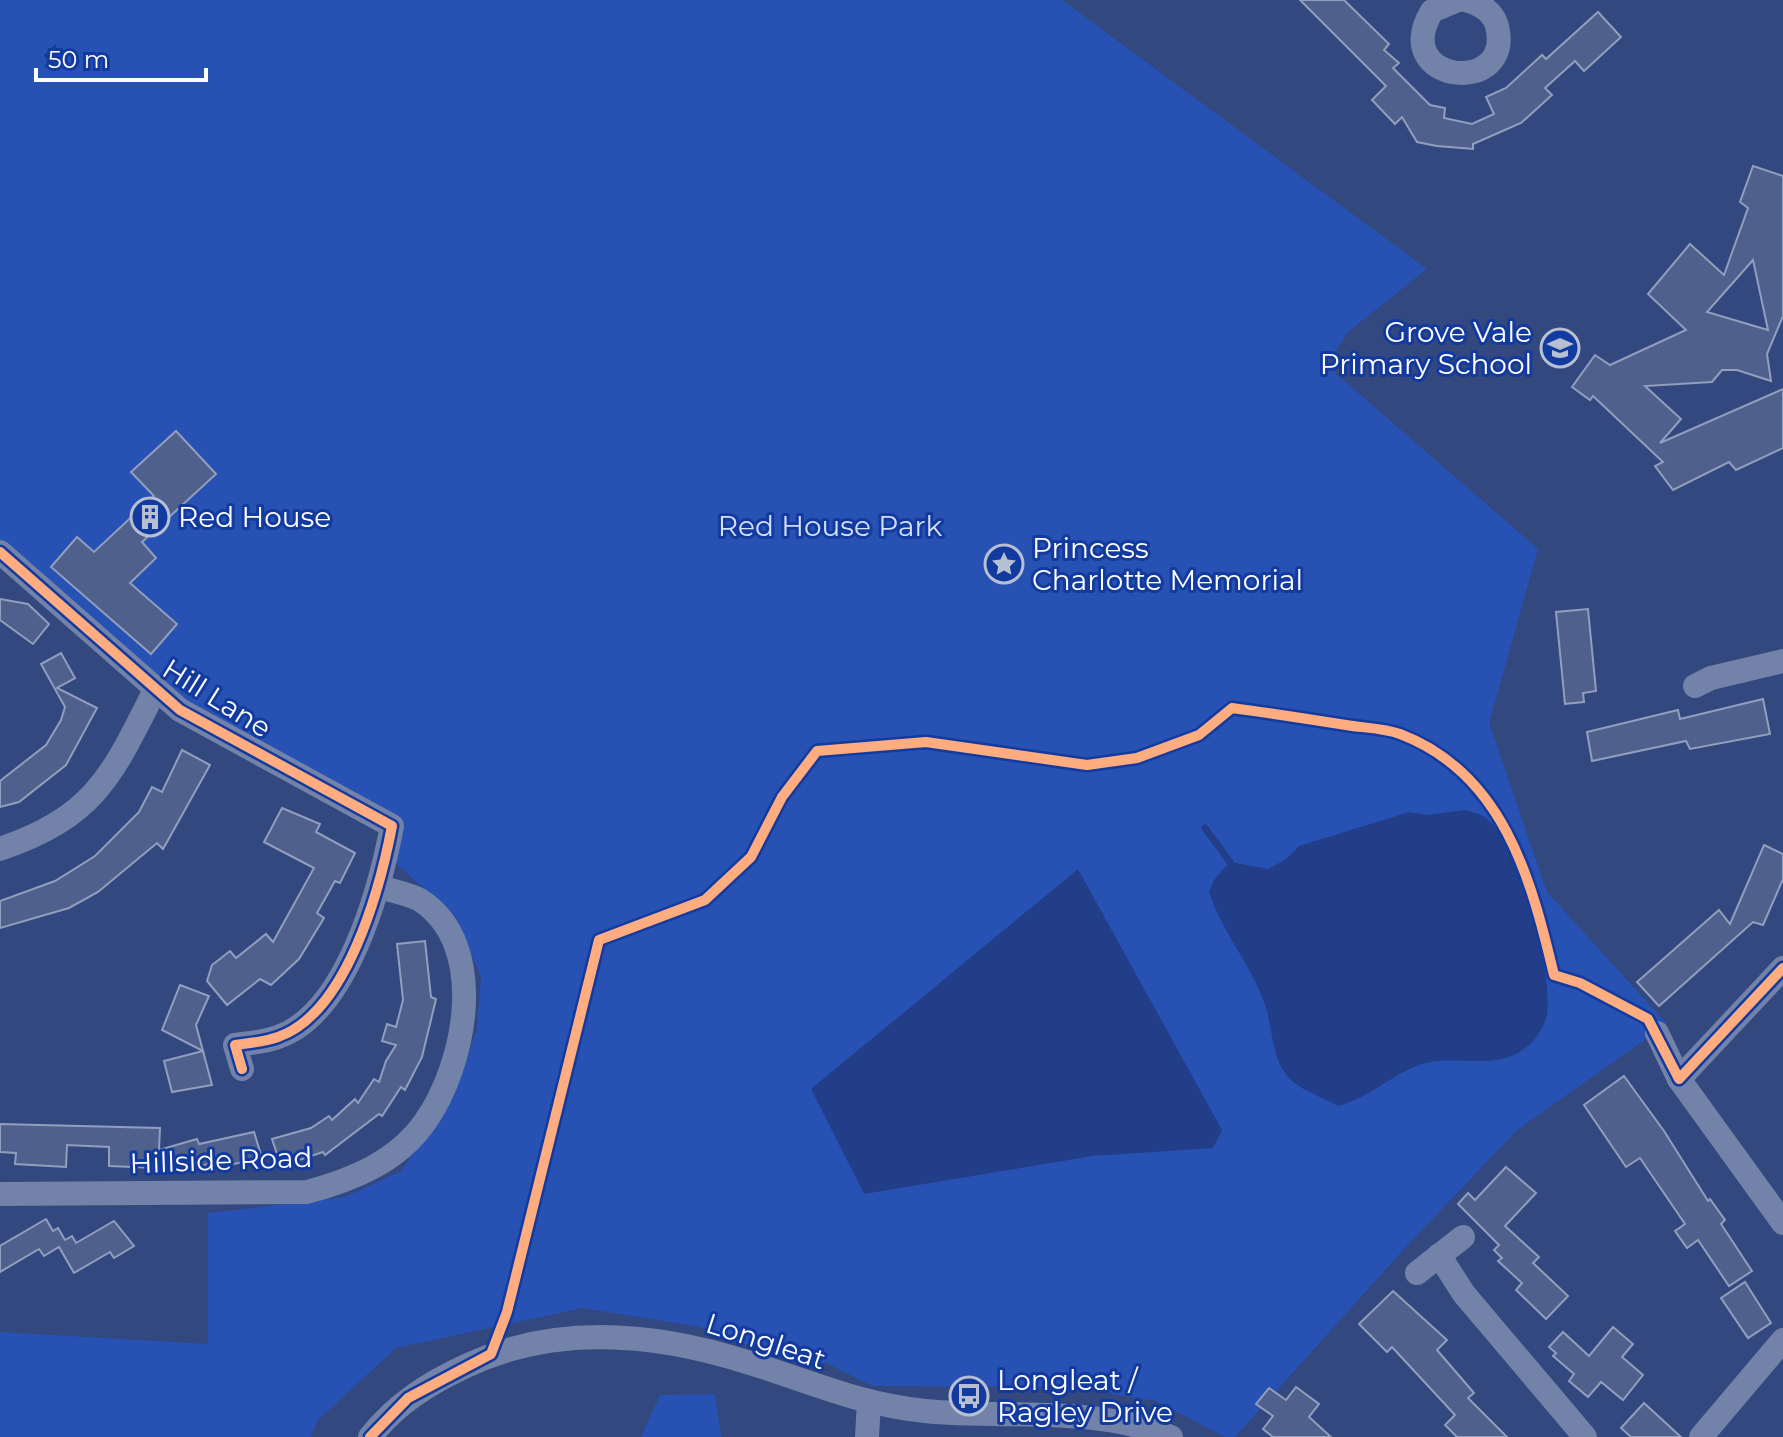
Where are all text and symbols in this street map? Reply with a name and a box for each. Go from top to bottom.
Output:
scale bar [36,32,206,82]
text: 50 m [48,45,109,74]
place label: Grove Vale Primary School [1320,315,1532,381]
school or university icon: Grove Vale Primary School [1539,327,1581,369]
building icon: Red House [129,496,171,538]
place label: Red House [178,500,331,534]
park label: Red House Park [718,509,942,543]
place label: Princess Charlotte Memorial [1032,531,1303,597]
place icon: Princess Charlotte Memorial [983,543,1025,585]
street label: Hill Lane [156,651,278,745]
street label: Hillside Road [129,1140,313,1180]
street label: Longleat [702,1306,830,1376]
place label: Longleat / Ragley Drive [997,1363,1173,1429]
bus stop icon: Longleat / Ragley Drive [948,1375,990,1417]

